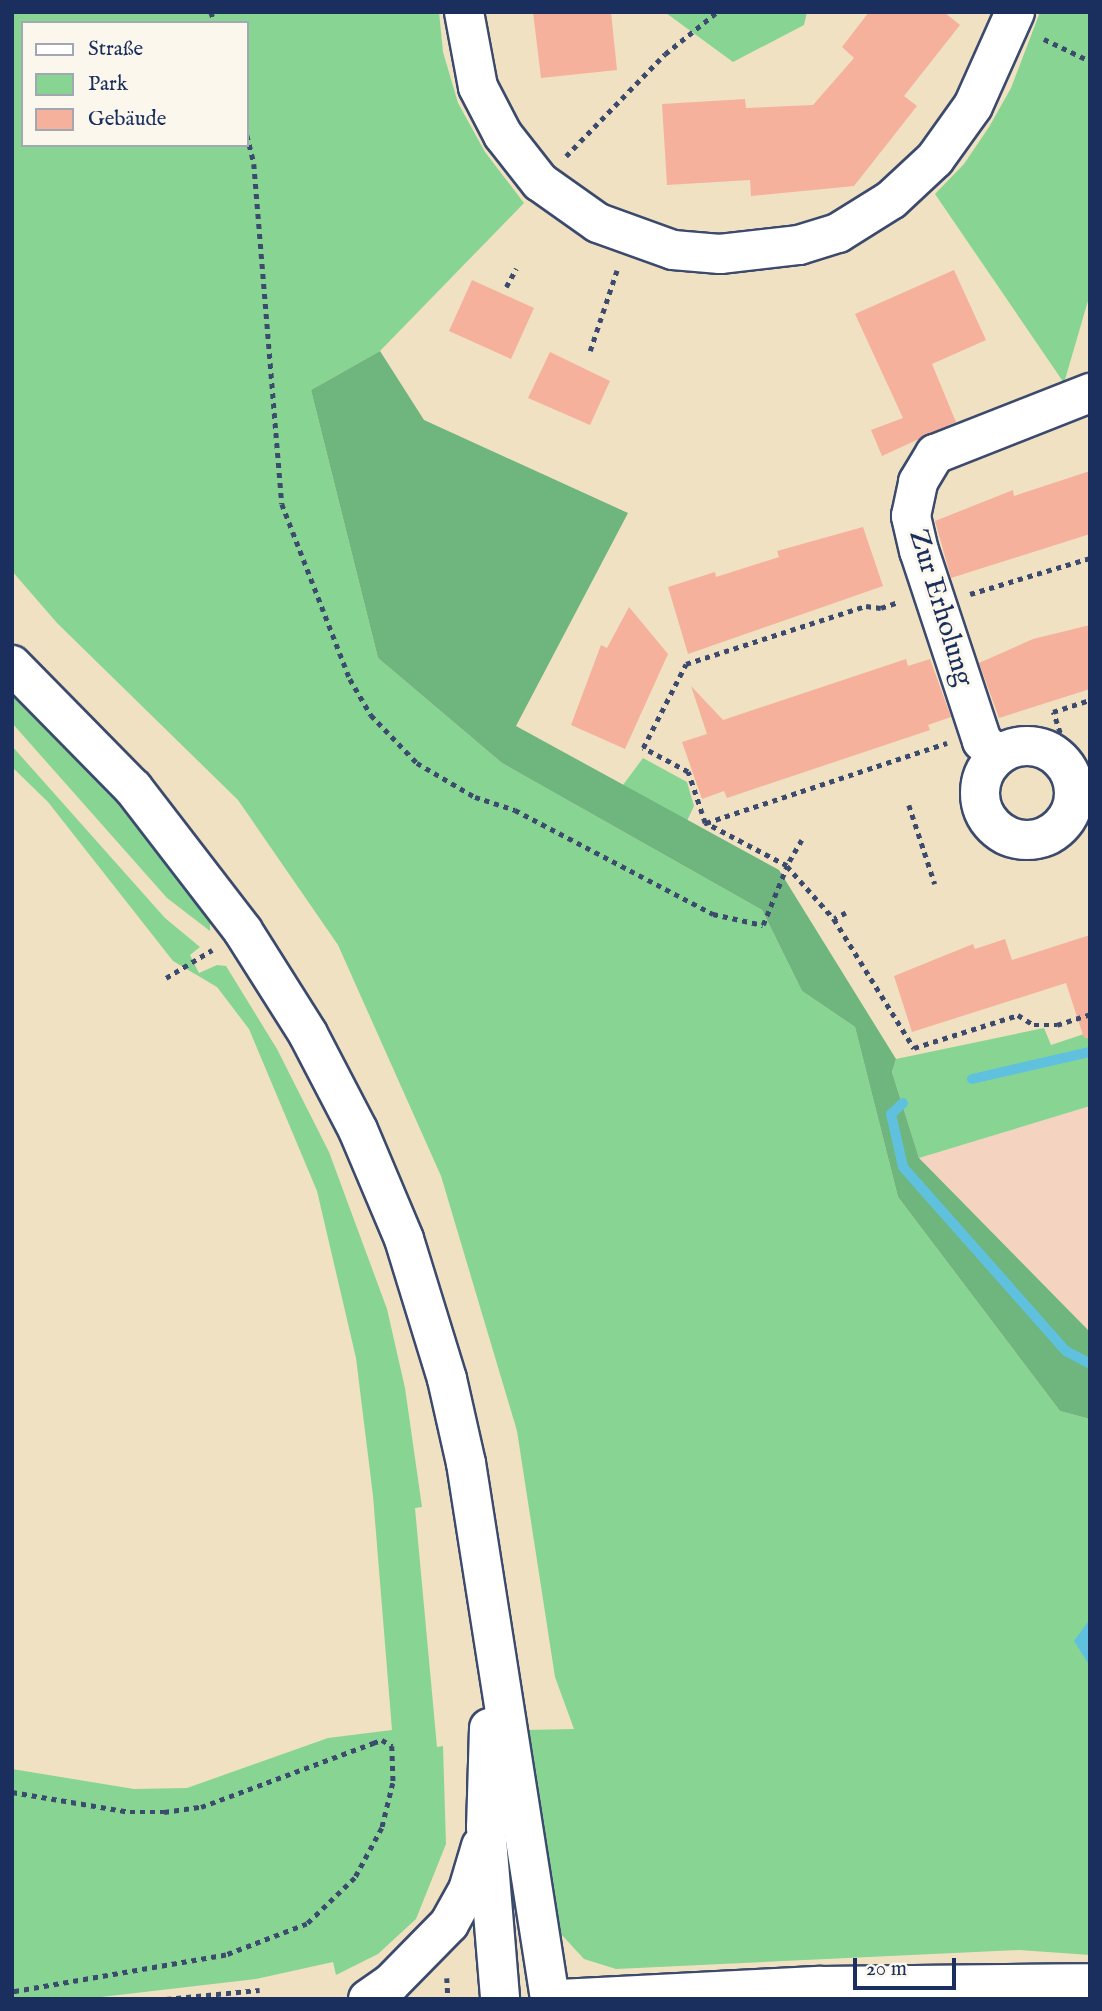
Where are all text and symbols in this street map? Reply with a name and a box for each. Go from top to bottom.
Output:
legend [21,21,248,147]
text: Straße [88,36,143,63]
text: Park [88,71,128,98]
text: Gebäude [88,106,166,133]
street label: Zur Erholung [900,526,980,690]
scale bar [857,1944,960,1988]
text: 20 m [866,1956,907,1983]

